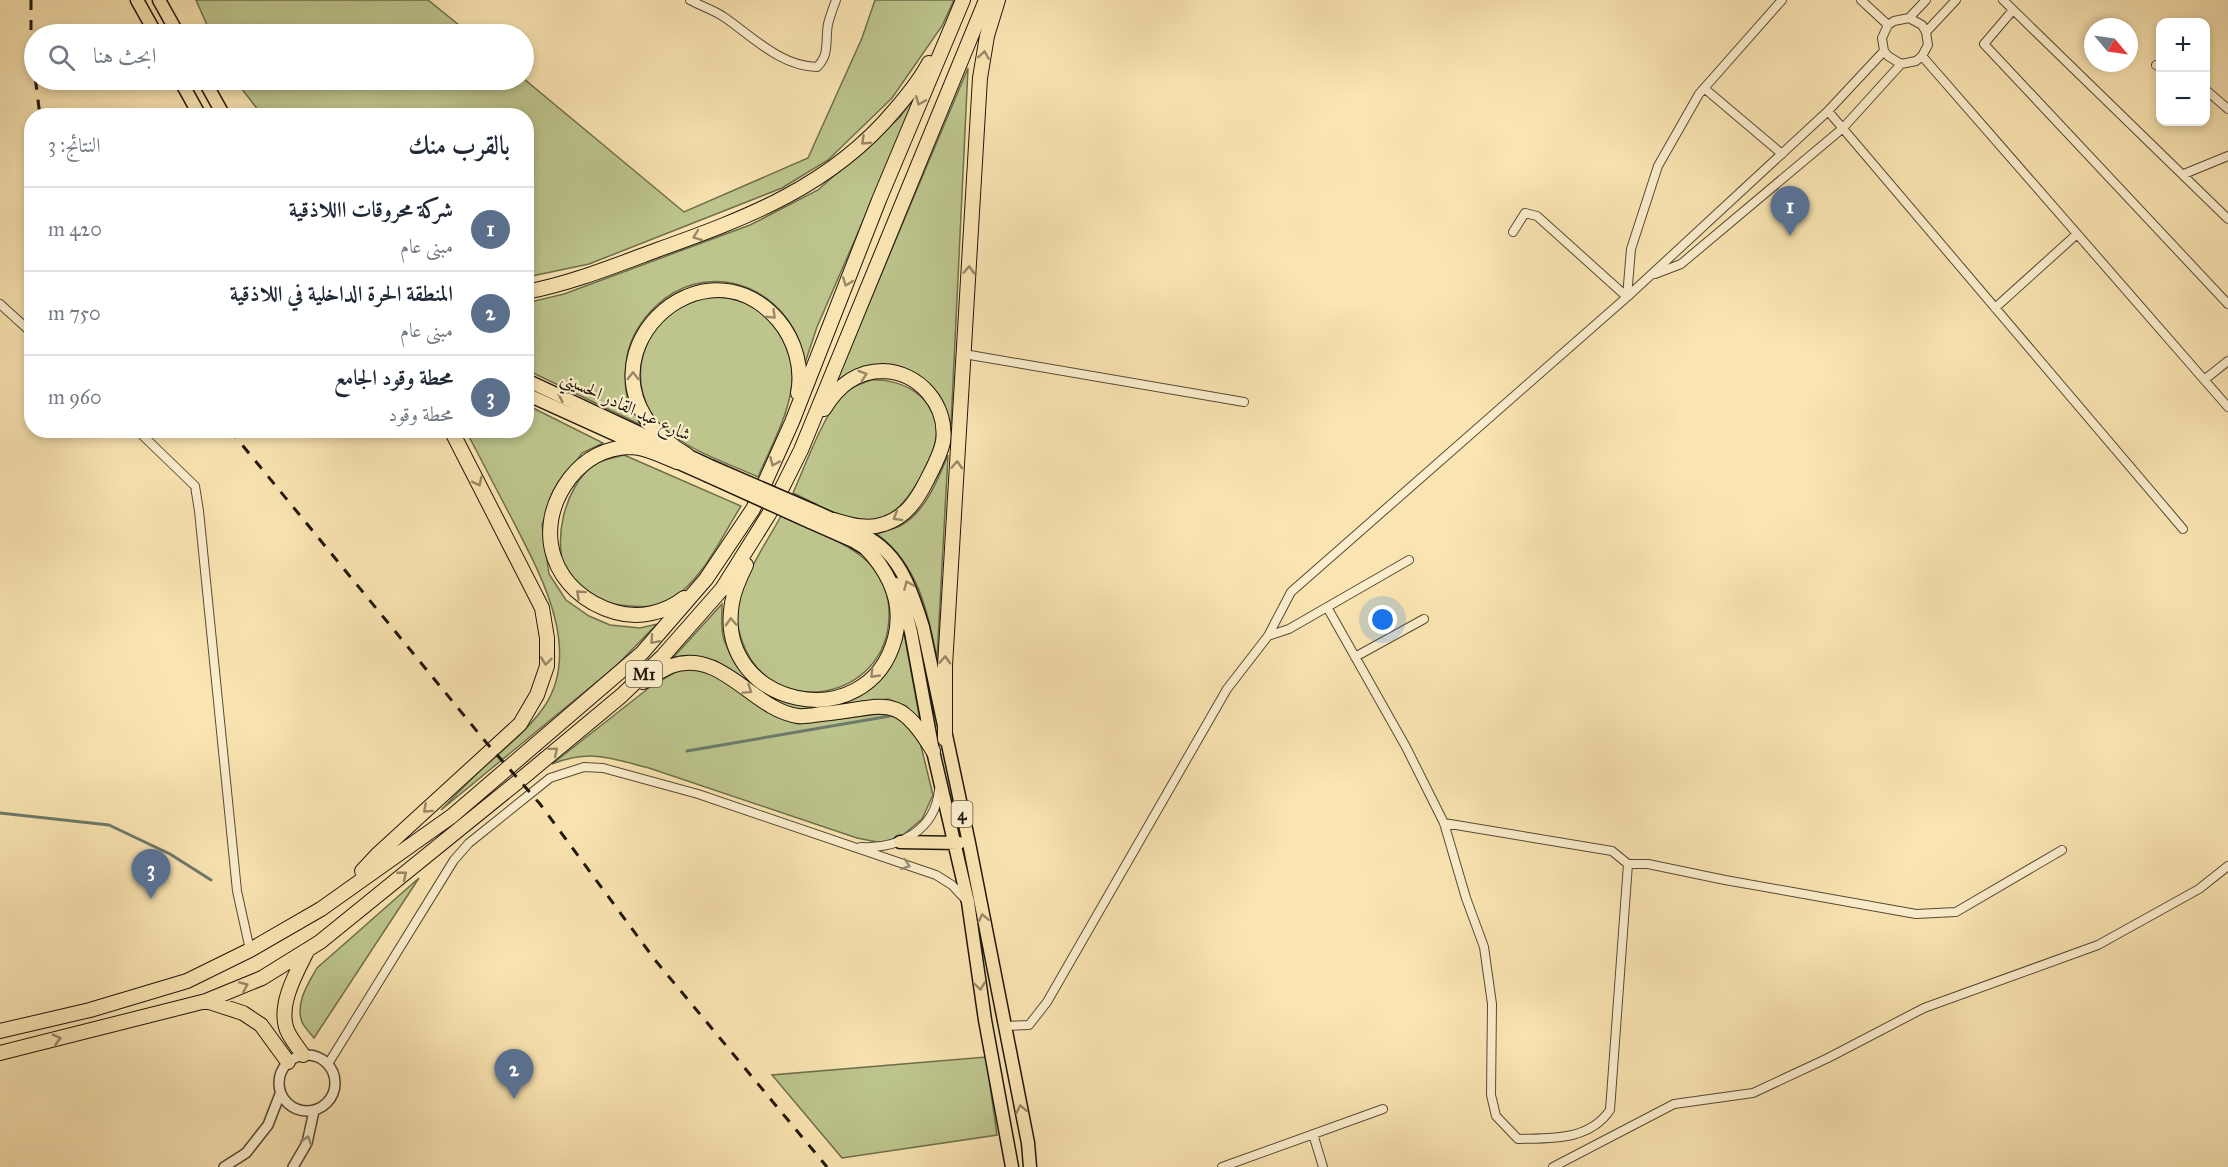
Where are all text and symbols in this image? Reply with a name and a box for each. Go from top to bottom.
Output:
north arrow [2084,18,2138,72]
map controls [2156,18,2210,126]
button: + [2156,18,2210,72]
search box [24,24,534,90]
icon: search [45,41,78,74]
text: ابحث هنا [93,42,156,69]
one-way arrow [977,50,989,60]
button: − [2156,72,2210,126]
one-way arrow [915,95,927,106]
text: بالقرب منك [408,129,510,161]
text: النتائج: 3 [48,133,100,157]
one-way arrow [862,134,872,145]
pin: 1 [1770,186,1810,236]
text: شركة محروقات االلاذقية [289,196,453,223]
text: 420 m [48,217,102,241]
text: 1 [487,217,494,241]
one-way arrow [692,228,703,241]
text: مبنى عام [400,234,453,258]
one-way arrow [962,266,975,275]
one-way arrow [842,275,854,286]
text: المنطقة الحرة الداخلية في اللاذقية [230,280,453,307]
text: 750 m [48,301,101,325]
text: 2 [486,301,495,325]
one-way arrow [765,307,776,318]
text: مبنى عام [400,318,453,342]
text: محطة وقود الجامع [334,364,453,391]
street label: شارع عبد القادر الحسيني [555,366,694,451]
one-way arrow [857,370,868,382]
one-way arrow [627,372,639,381]
text: 960 m [48,385,102,409]
text: 3 [487,385,495,409]
one-way arrow [557,392,568,404]
text: محطة وقود [388,402,453,426]
one-way arrow [769,456,781,467]
one-way arrow [950,460,963,470]
one-way arrow [470,476,482,487]
one-way arrow [893,510,903,522]
one-way arrow [904,580,916,591]
one-way arrow [576,590,587,601]
your location [1368,605,1397,634]
one-way arrow [725,617,738,626]
one-way arrow [650,633,661,644]
one-way arrow [939,655,952,664]
one-way arrow [540,657,553,666]
road number: M1 [626,661,662,687]
one-way arrow [871,666,882,677]
one-way arrow [741,682,752,693]
one-way arrow [547,747,558,758]
road number: 4 [952,801,972,827]
one-way arrow [423,802,434,813]
pin: 3 [132,850,170,899]
one-way arrow [900,858,911,871]
one-way arrow [396,871,407,882]
one-way arrow [977,913,990,923]
one-way arrow [238,981,249,993]
one-way arrow [974,981,986,990]
one-way arrow [52,1033,62,1046]
pin: 2 [494,1050,534,1099]
one-way arrow [1015,1105,1028,1115]
one-way arrow [299,1135,312,1146]

